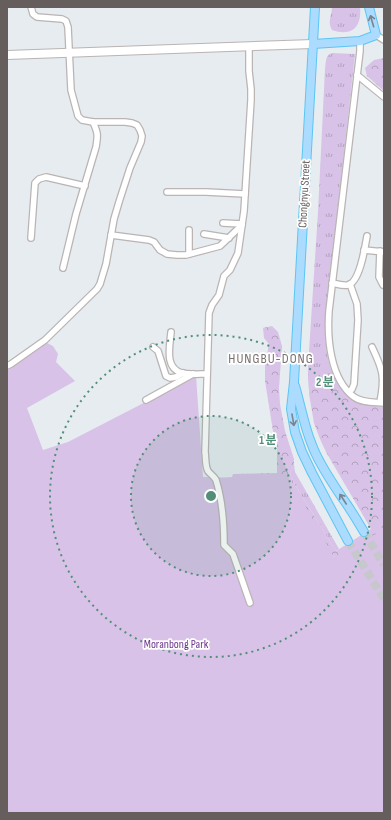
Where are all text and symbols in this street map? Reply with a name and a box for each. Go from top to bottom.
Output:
one-way arrow [368,15,375,28]
street label: Chongnyu Street [295,159,314,228]
district label: HUNGBU-DONG [228,350,314,367]
text: 2 분 [316,375,334,390]
one-way arrow [290,414,298,427]
text: 1 분 [259,433,277,448]
centre of rings [204,489,218,503]
one-way arrow [339,493,347,505]
park label: Moranbong Park [144,637,209,652]

